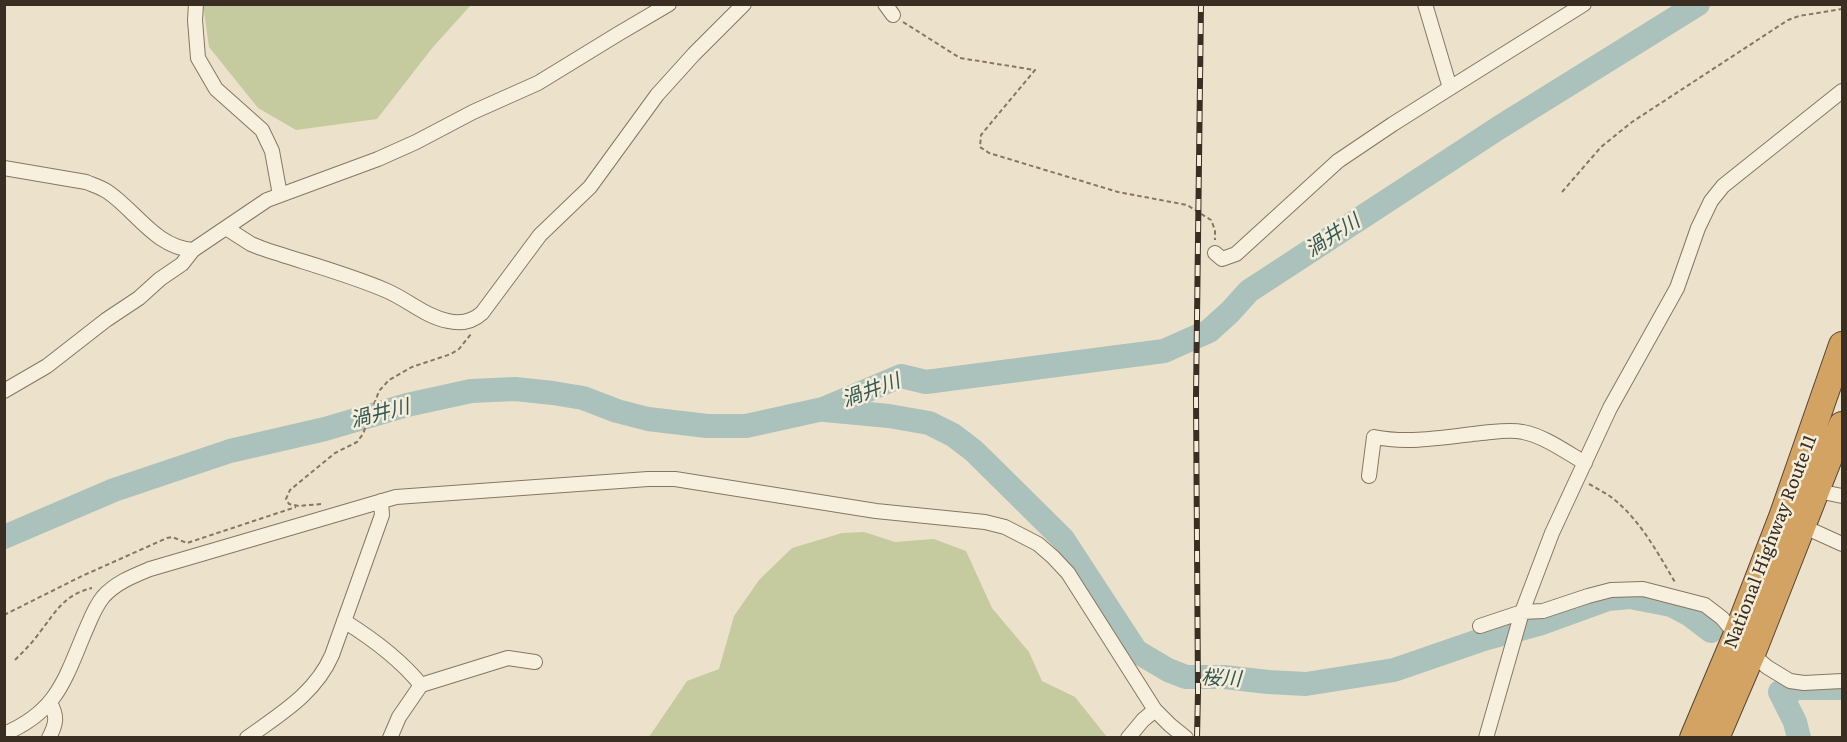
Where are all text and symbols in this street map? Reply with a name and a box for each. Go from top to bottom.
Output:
water label: 渦井川 [1301,210,1365,262]
water label: 渦井川 [839,369,903,413]
water label: 渦井川 [348,395,412,433]
street label: National Highway Route 11 [1720,432,1822,652]
water label: 桜川 [1200,666,1242,692]

